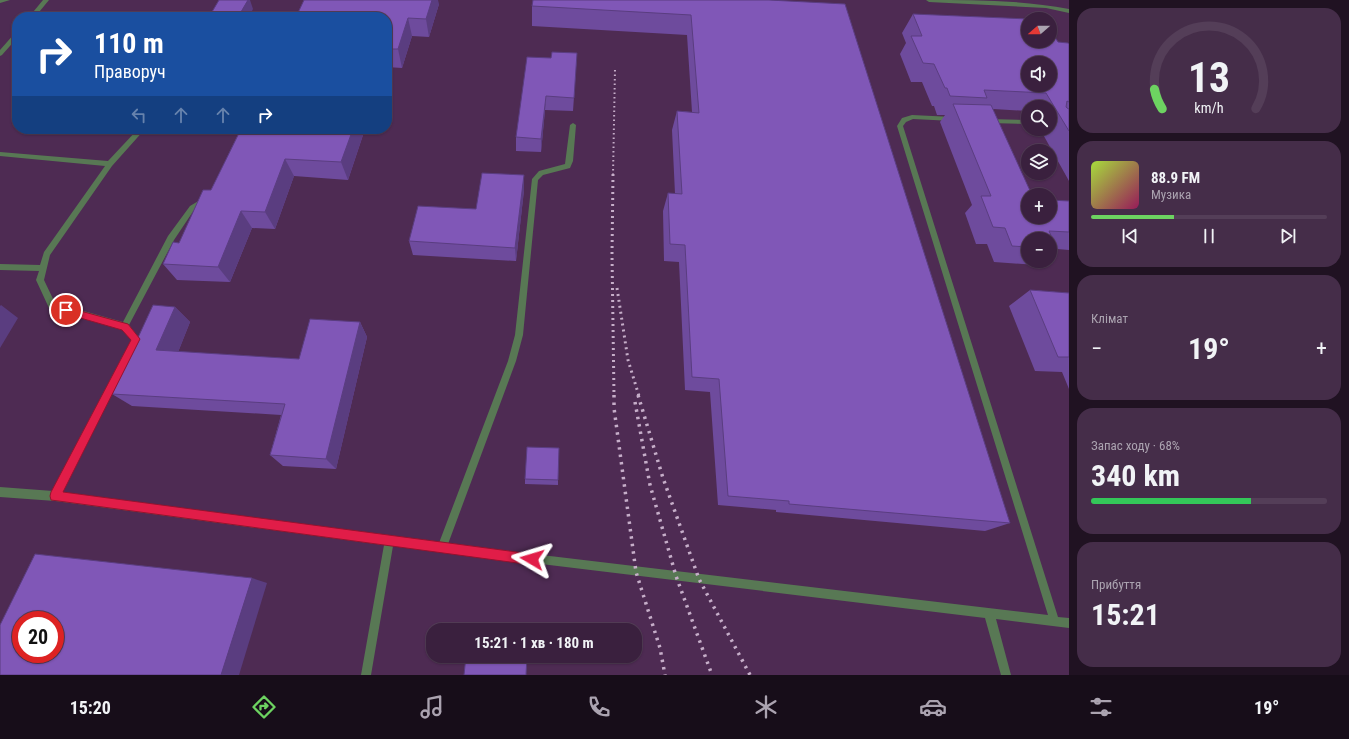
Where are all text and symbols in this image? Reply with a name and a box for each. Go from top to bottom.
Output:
north arrow [1021,12,1057,48]
map controls [1021,12,1057,268]
text: 110 m [94,27,164,60]
icon: right [28,28,80,80]
text: 13 [1188,53,1230,102]
button: sound [1021,56,1057,92]
text: Праворуч [94,61,166,82]
text: km/h [1194,99,1224,115]
button: search [1021,100,1057,136]
icon: left [128,104,150,126]
icon: ahead [170,104,192,126]
icon: ahead [212,104,234,126]
icon: right [254,104,276,126]
button: layers [1021,144,1057,180]
text: 88.9 FM [1151,169,1200,187]
text: Музика [1151,187,1191,202]
button: + [1021,188,1057,224]
icon: previous [1119,225,1141,247]
icon: pause [1198,225,1220,247]
icon: next [1277,225,1299,247]
button: − [1021,232,1057,268]
pin [49,293,83,327]
icon: arrive [55,299,77,321]
text: Клімат [1091,311,1128,326]
text: 19° [1188,331,1230,366]
text: − [1091,336,1102,361]
text: + [1316,336,1327,361]
text: Запас ходу · 68% [1091,438,1180,453]
text: 340 km [1091,458,1180,493]
position arrow [511,538,553,580]
text: Прибуття [1091,577,1141,592]
text: 15:21 [1091,597,1160,632]
speed limit sign: 20 [12,611,64,663]
text: 15:21 · 1 хв · 180 m [474,634,594,652]
icon: directions [250,693,278,721]
icon: music [418,693,446,721]
icon: phone [585,693,613,721]
icon: climate [752,693,780,721]
icon: car [919,693,947,721]
icon: filters [1087,693,1115,721]
text: 15:20 [70,697,111,718]
text: 19° [1254,697,1279,718]

